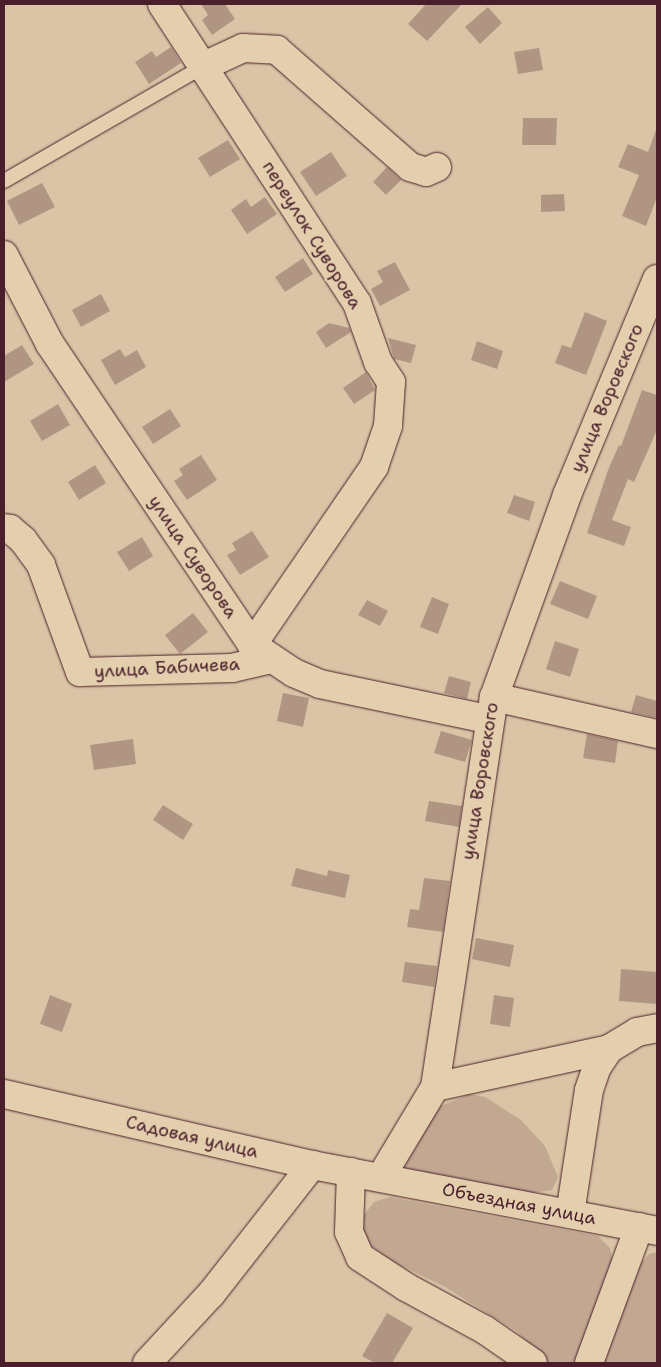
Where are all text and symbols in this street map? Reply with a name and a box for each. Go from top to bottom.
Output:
street label: переулок Суворова [258,157,366,313]
street label: улица Воровского [566,320,648,476]
street label: улица Суворова [144,491,242,623]
street label: улица Бабичева [94,653,240,683]
street label: улица Воровского [457,701,503,861]
street label: Садовая улица [124,1111,260,1163]
street label: Объездная улица [440,1178,598,1230]

